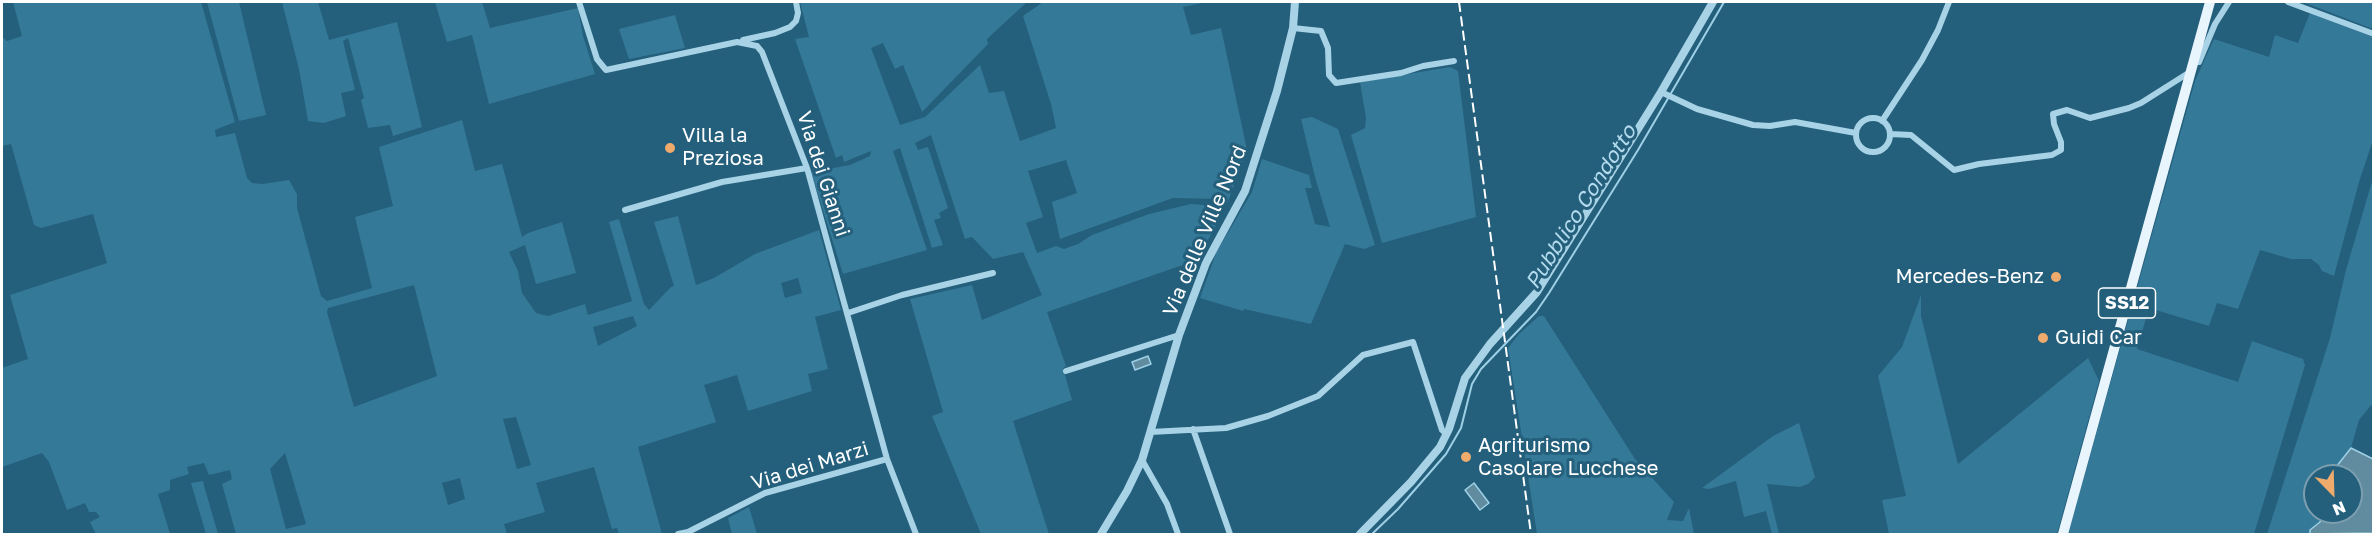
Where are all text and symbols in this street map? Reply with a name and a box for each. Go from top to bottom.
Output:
street label: Via dei Gianni [791,108,855,240]
water label: Pubblico Condotto [1520,120,1642,294]
place label: Villa la Preziosa [682,124,764,171]
marker: Villa la Preziosa [663,141,677,155]
street label: Via delle Ville Nord [1158,142,1252,320]
place label: Mercedes-Benz [1896,265,2044,289]
marker: Mercedes-Benz [2049,270,2063,284]
road number: SS12 [2098,288,2156,318]
place label: Guidi Car [2055,326,2142,350]
marker: Guidi Car [2036,331,2050,345]
place label: Agriturismo Casolare Lucchese [1478,434,1658,481]
street label: Via dei Marzi [748,437,872,495]
marker: Agriturismo Casolare Lucchese [1459,450,1473,464]
north arrow [2303,464,2363,524]
text: N [2330,497,2349,520]

